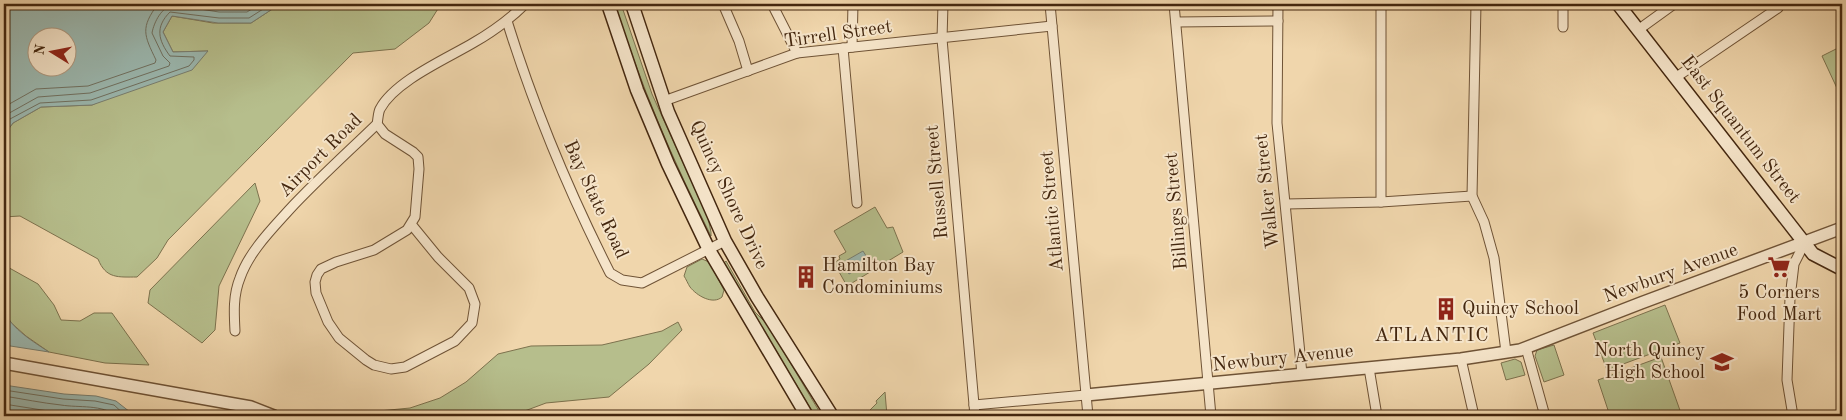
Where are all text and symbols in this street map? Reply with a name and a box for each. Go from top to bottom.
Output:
street label: Tirrell Street [783,18,893,52]
north arrow [28,28,78,78]
text: N [32,43,48,56]
street label: East Squantum Street [1677,53,1803,207]
street label: Airport Road [276,111,366,201]
street label: Quincy Shore Drive [685,118,771,272]
street label: Russell Street [924,124,952,240]
street label: Walker Street [1253,133,1283,249]
street label: Bay State Road [559,138,631,262]
street label: Atlantic Street [1038,150,1068,272]
street label: Billings Street [1162,151,1192,271]
street label: Newbury Avenue [1601,241,1741,307]
supermarket icon: 5 Corners Food Mart [1766,254,1792,280]
place label: Hamilton Bay Condominiums [822,257,943,298]
building icon: Hamilton Bay Condominiums [793,264,819,290]
place label: 5 Corners Food Mart [1736,284,1822,325]
building icon: Quincy School [1433,296,1459,322]
place label: Quincy School [1462,300,1579,319]
district label: ATLANTIC [1374,326,1490,346]
street label: Newbury Avenue [1212,342,1354,376]
place label: North Quincy High School [1594,342,1705,383]
school or university icon: North Quincy High School [1709,349,1735,375]

